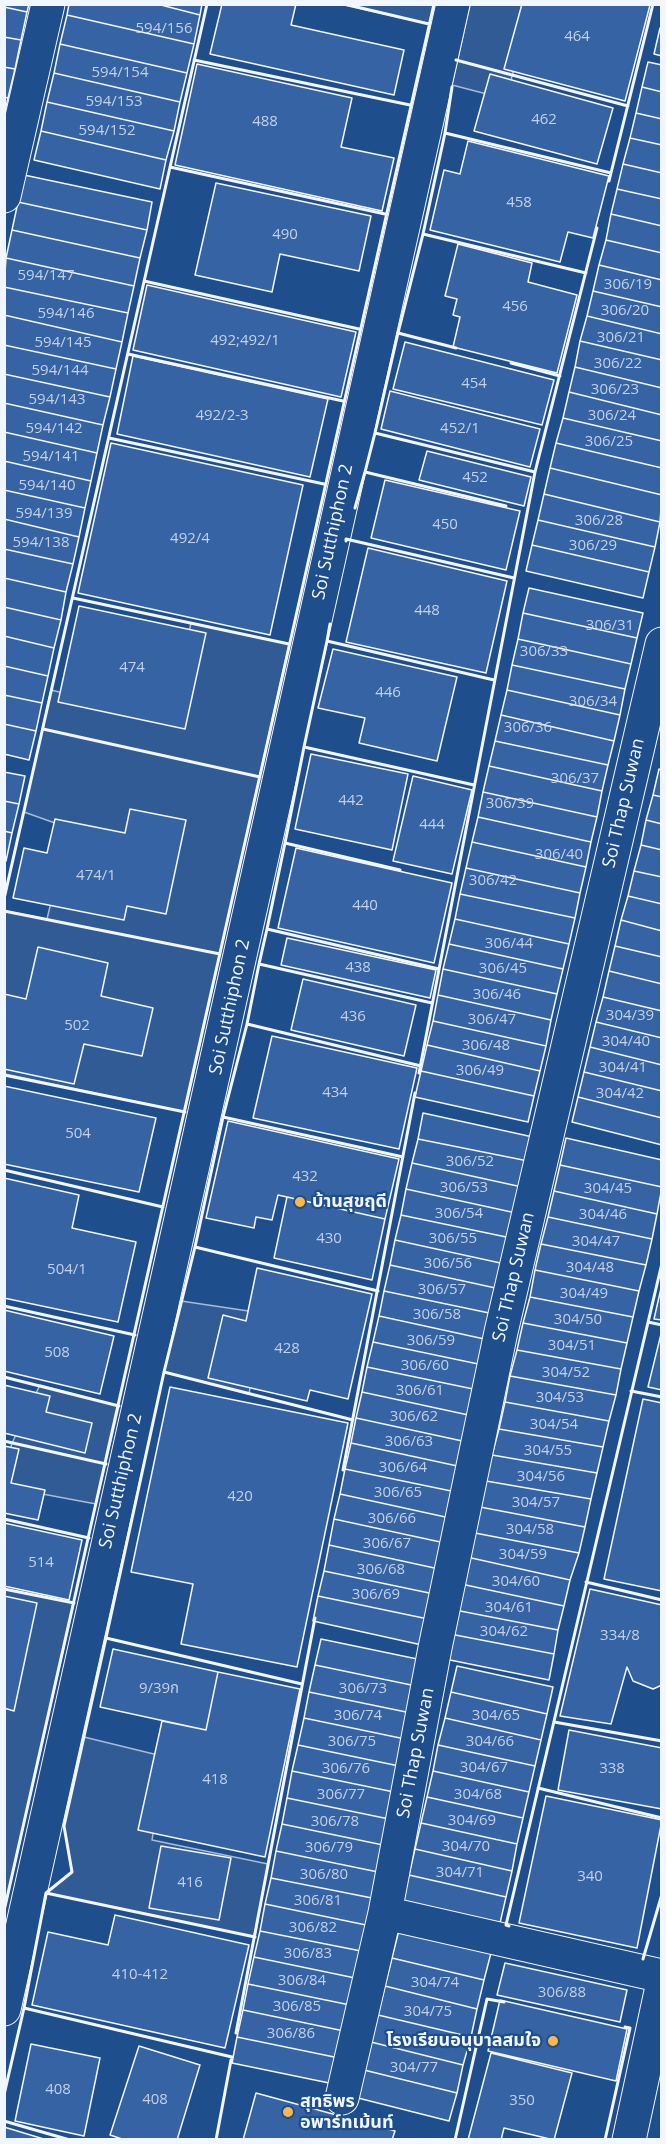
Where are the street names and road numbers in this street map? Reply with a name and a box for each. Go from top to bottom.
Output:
street label: Soi Sutthiphon 2 [308,462,358,602]
street label: Soi Thap Suwan [599,736,649,870]
street label: Soi Sutthiphon 2 [205,937,255,1077]
street label: Soi Thap Suwan [489,1210,539,1344]
street label: Soi Sutthiphon 2 [95,1411,147,1551]
street label: Soi Thap Suwan [393,1686,439,1820]

